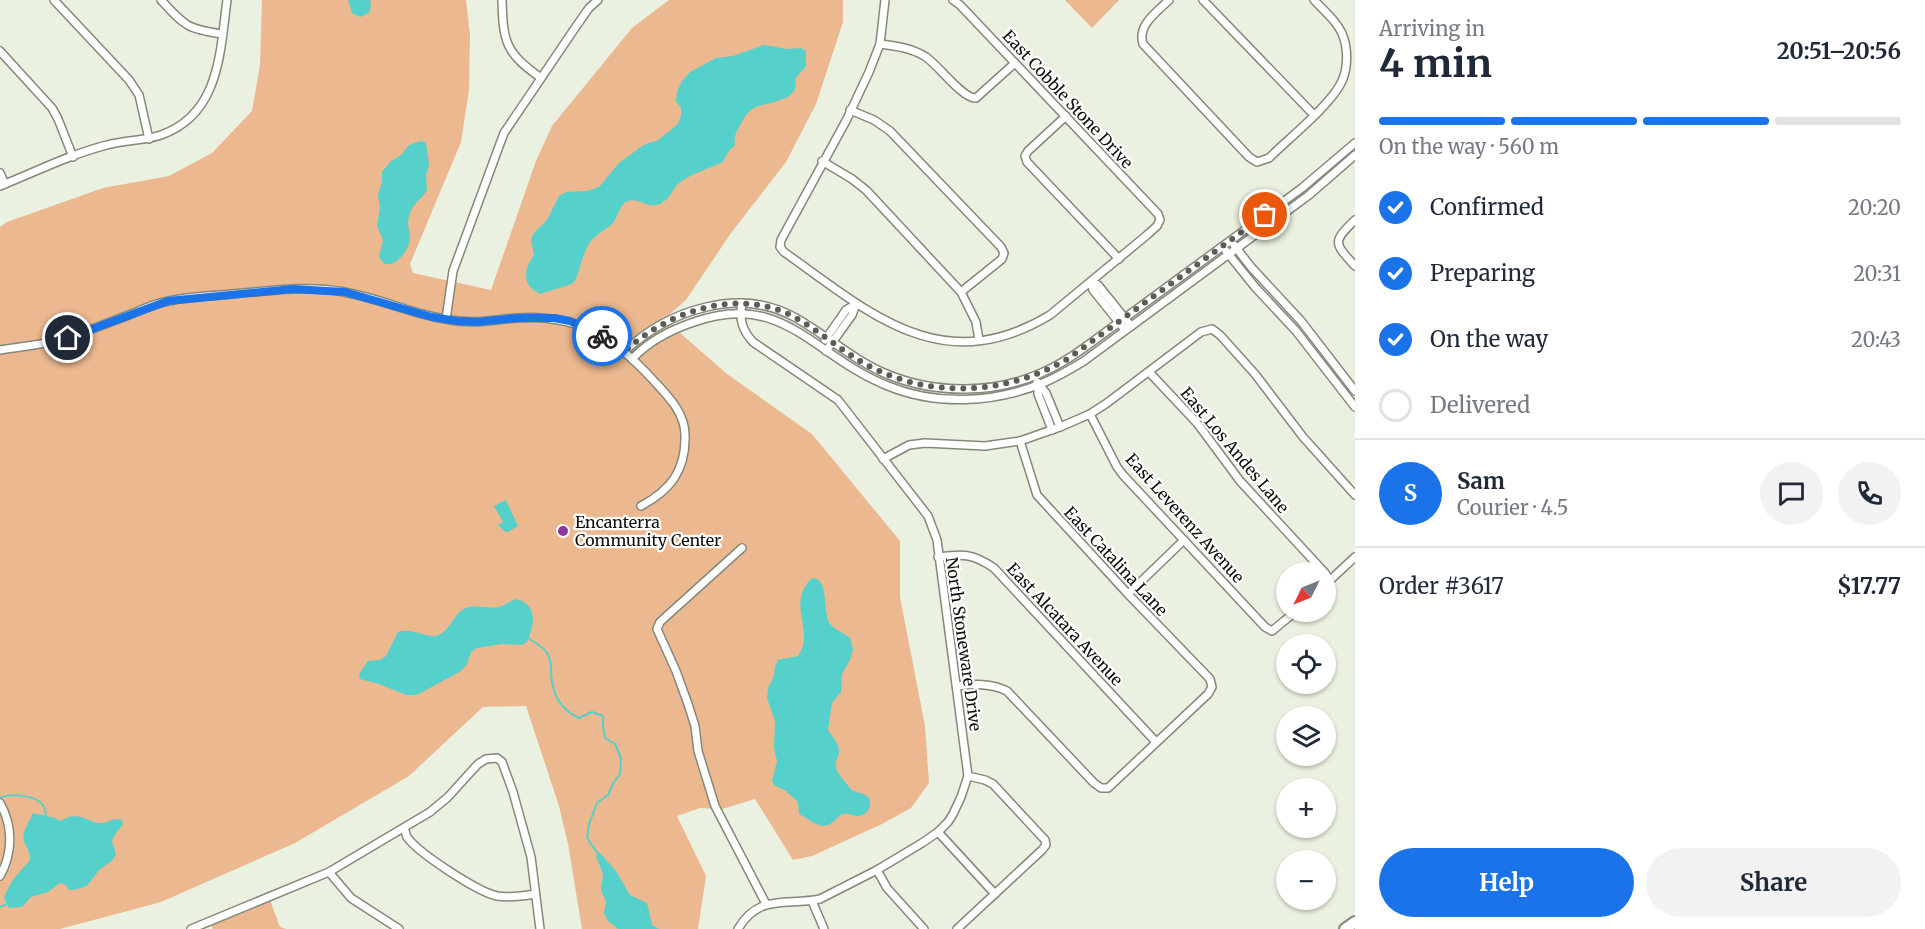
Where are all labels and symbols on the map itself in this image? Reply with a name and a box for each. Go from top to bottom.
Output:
street label: East Cobble Stone Drive [999,26,1137,172]
pin [1239,189,1290,240]
courier [572,306,632,366]
pin [42,312,93,363]
street label: East Los Andes Lane [1177,383,1293,517]
street label: East Leverenz Avenue [1122,449,1248,587]
street label: East Catalina Lane [1060,502,1172,620]
place label: Encanterra Community Center [575,512,721,550]
marker: Encanterra Community Center [556,524,570,538]
street label: North Stoneware Drive [942,556,986,732]
street label: East Alcatara Avenue [1003,558,1127,690]
north arrow [1276,562,1336,622]

